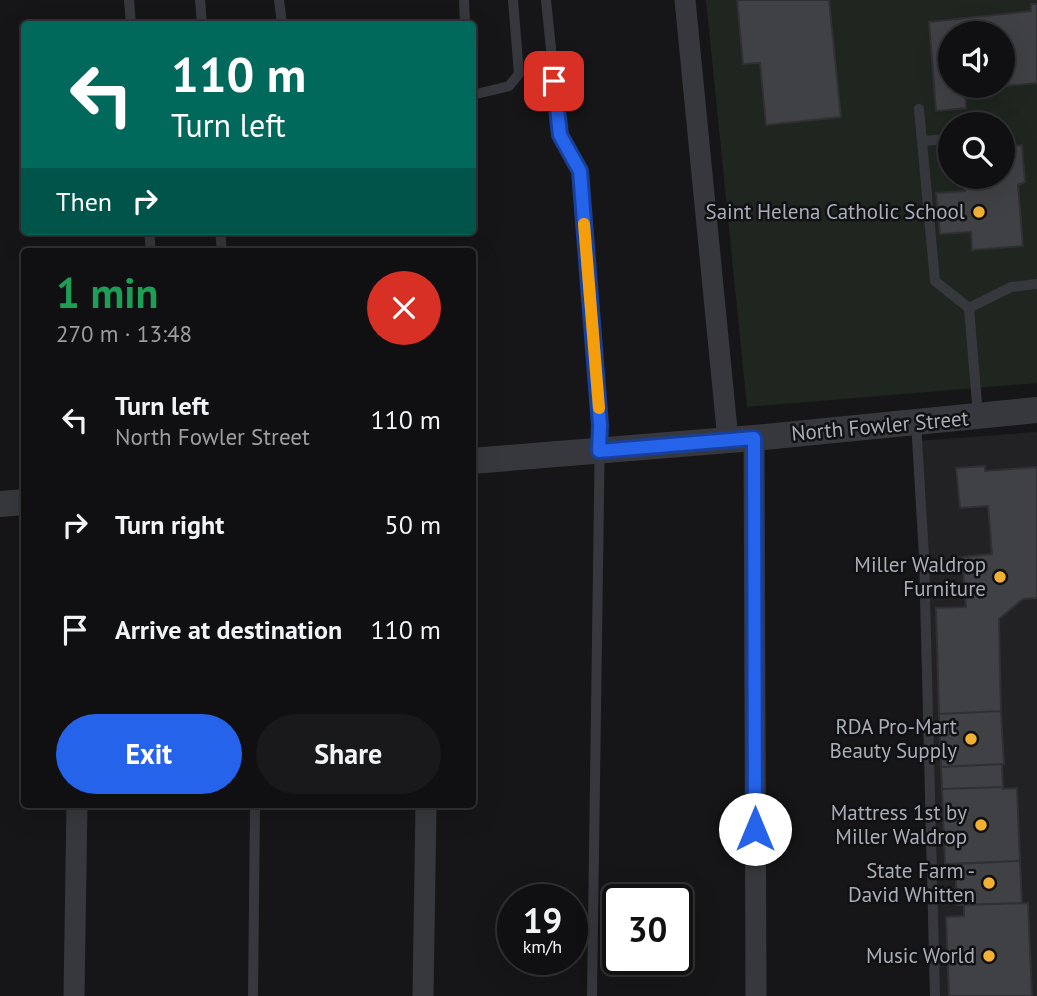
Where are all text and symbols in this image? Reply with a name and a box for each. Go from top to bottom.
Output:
map controls [938,21,1015,189]
button: sound [938,21,1015,98]
text: 110 m [171,42,306,106]
icon: left [56,49,147,140]
pin [524,51,584,111]
icon: arrive [535,62,573,100]
text: Turn left [171,104,286,146]
button: search [938,112,1015,189]
icon: right [126,182,164,220]
text: Then [56,185,112,218]
place label: Saint Helena Catholic School [706,198,965,225]
marker: Saint Helena Catholic School [971,204,987,220]
text: 1 min [56,265,158,320]
button: close [367,271,441,345]
text: 270 m · 13:48 [56,319,192,348]
text: Turn left [115,389,209,422]
icon: left [56,401,94,439]
text: 110 m [370,403,441,436]
street label: North Fowler Street [790,404,970,447]
text: North Fowler Street [115,422,310,451]
icon: right [56,506,94,544]
text: Turn right [115,508,224,541]
text: 50 m [385,508,441,541]
place label: Miller Waldrop Furniture [854,551,986,602]
marker: Miller Waldrop Furniture [992,569,1008,585]
icon: arrive [56,611,94,649]
text: Arrive at destination [115,613,342,646]
text: 110 m [370,613,441,646]
place label: RDA Pro-Mart Beauty Supply [829,713,957,764]
button: Exit [56,714,242,794]
button: Share [256,714,441,794]
marker: RDA Pro-Mart Beauty Supply [963,731,979,747]
position arrow [718,792,792,866]
place label: Mattress 1st by Miller Waldrop [831,799,967,850]
marker: Mattress 1st by Miller Waldrop [973,817,989,833]
place label: State Farm - David Whitten [848,857,975,908]
marker: State Farm - David Whitten [981,875,997,891]
speed limit sign: 30 [602,884,693,975]
text: 19 [523,897,562,943]
text: km/h [523,935,562,958]
place label: Music World [866,942,975,969]
marker: Music World [981,948,997,964]

